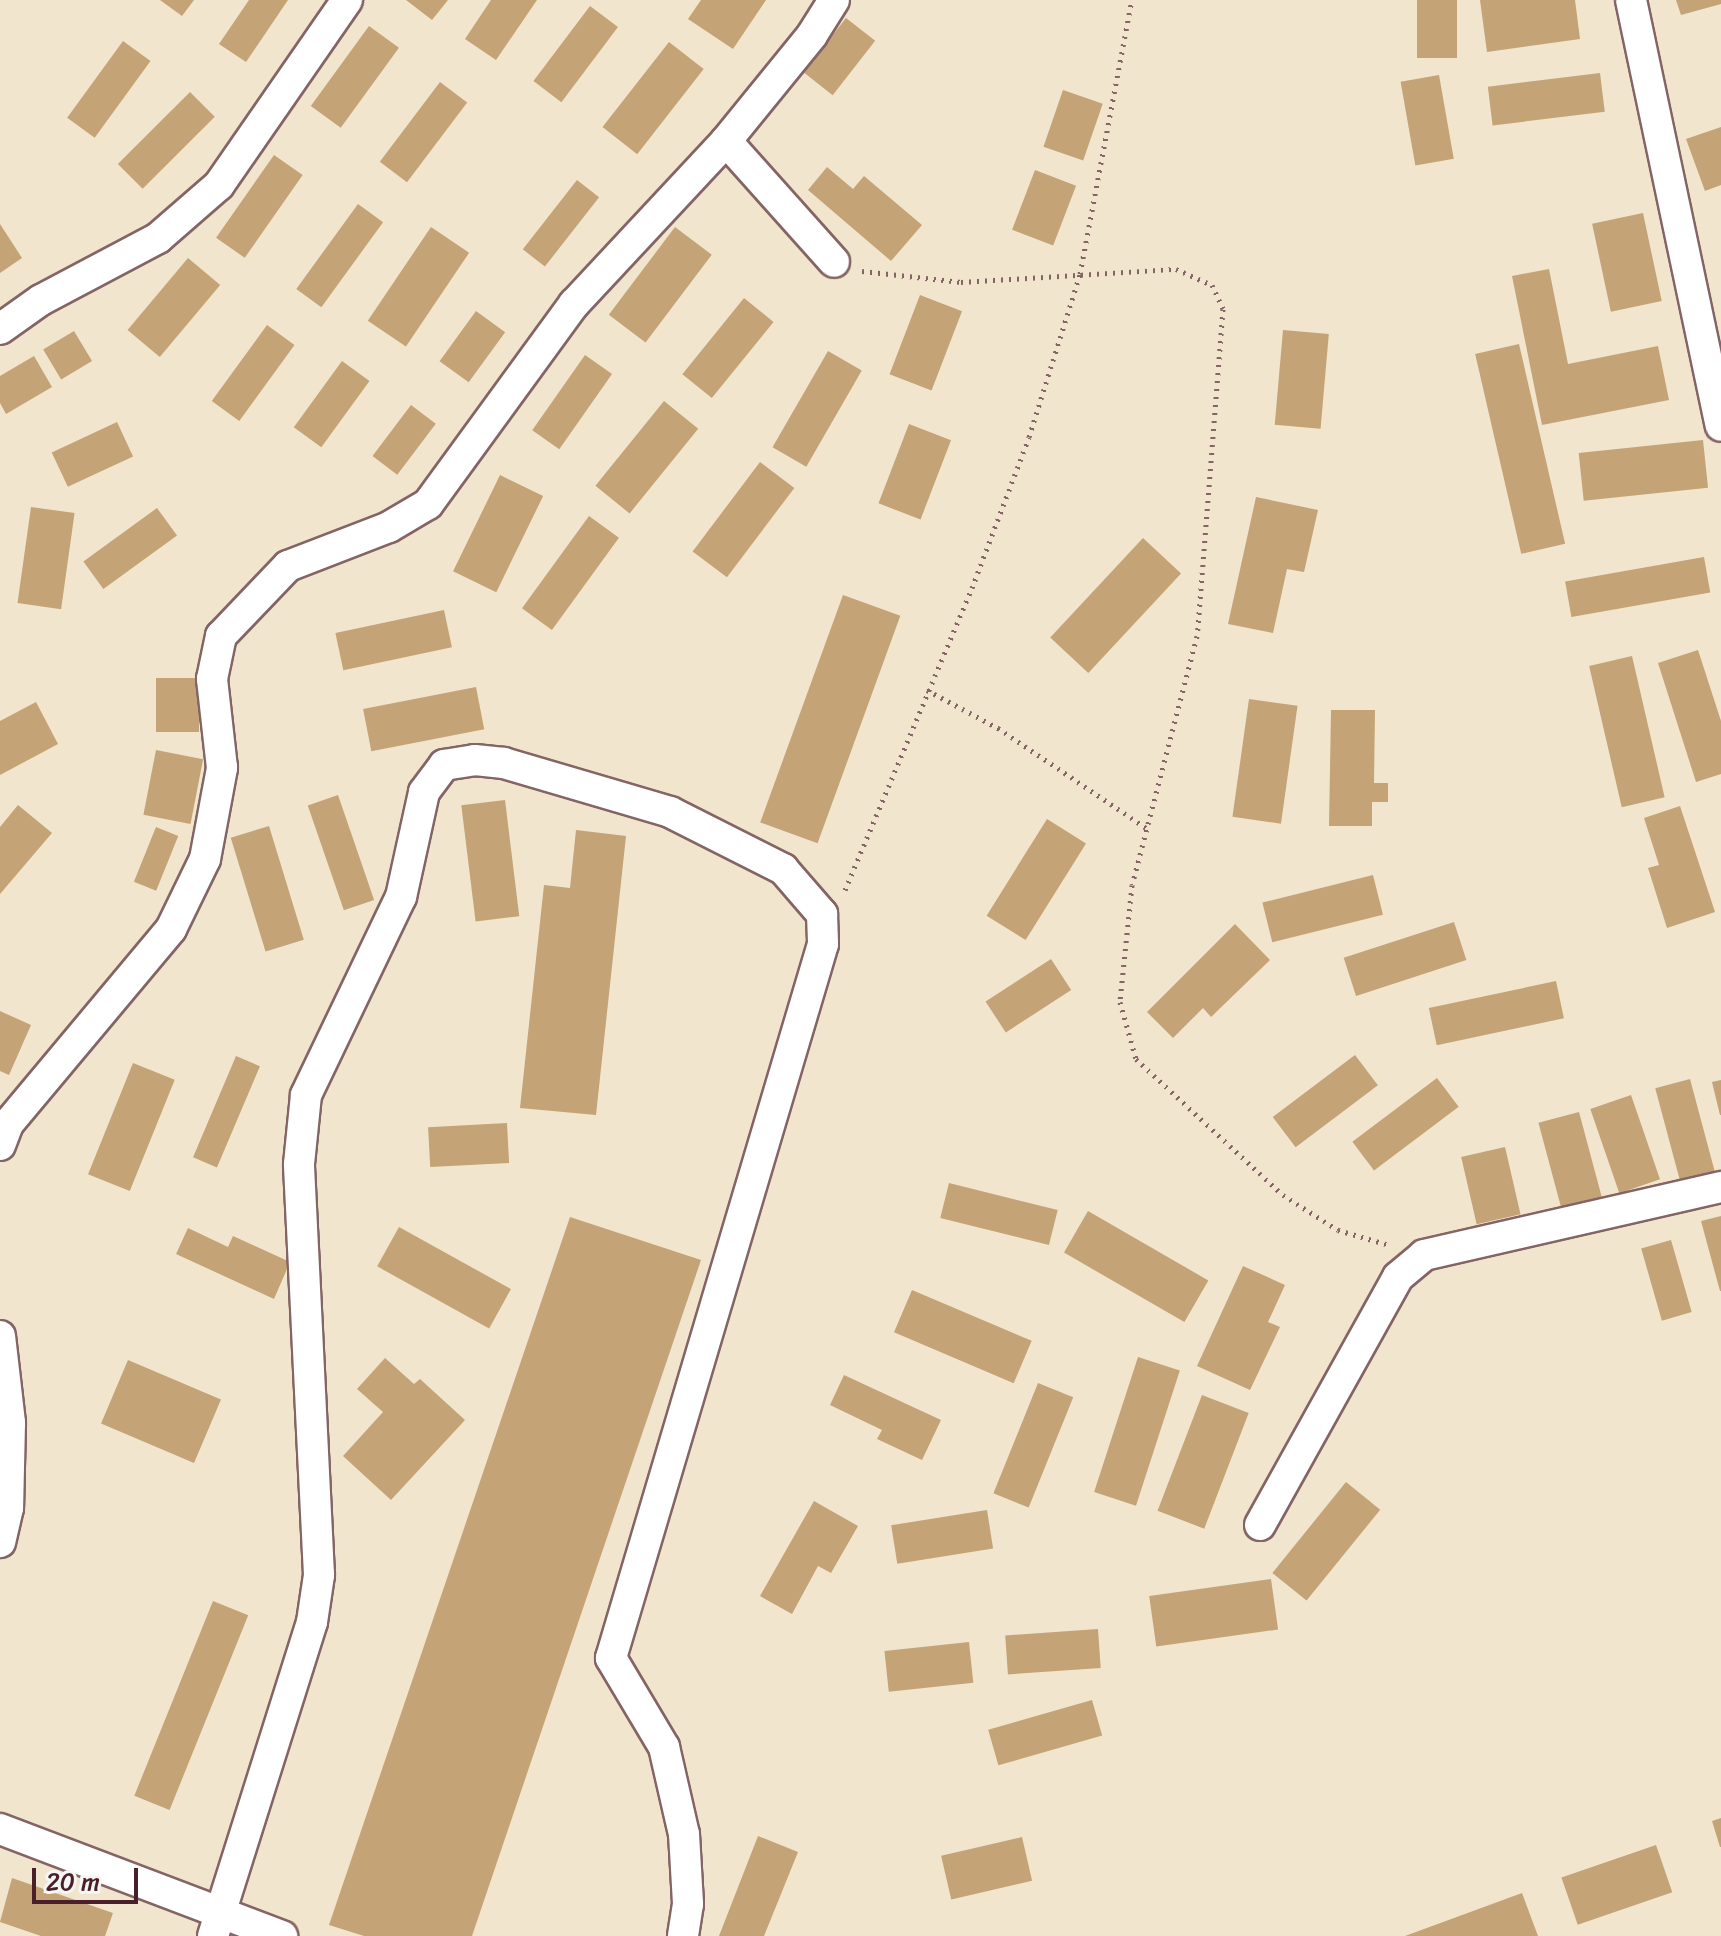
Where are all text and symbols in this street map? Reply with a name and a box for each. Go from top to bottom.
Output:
scale bar [36,1852,142,1902]
text: 20 m [46,1861,100,1903]

